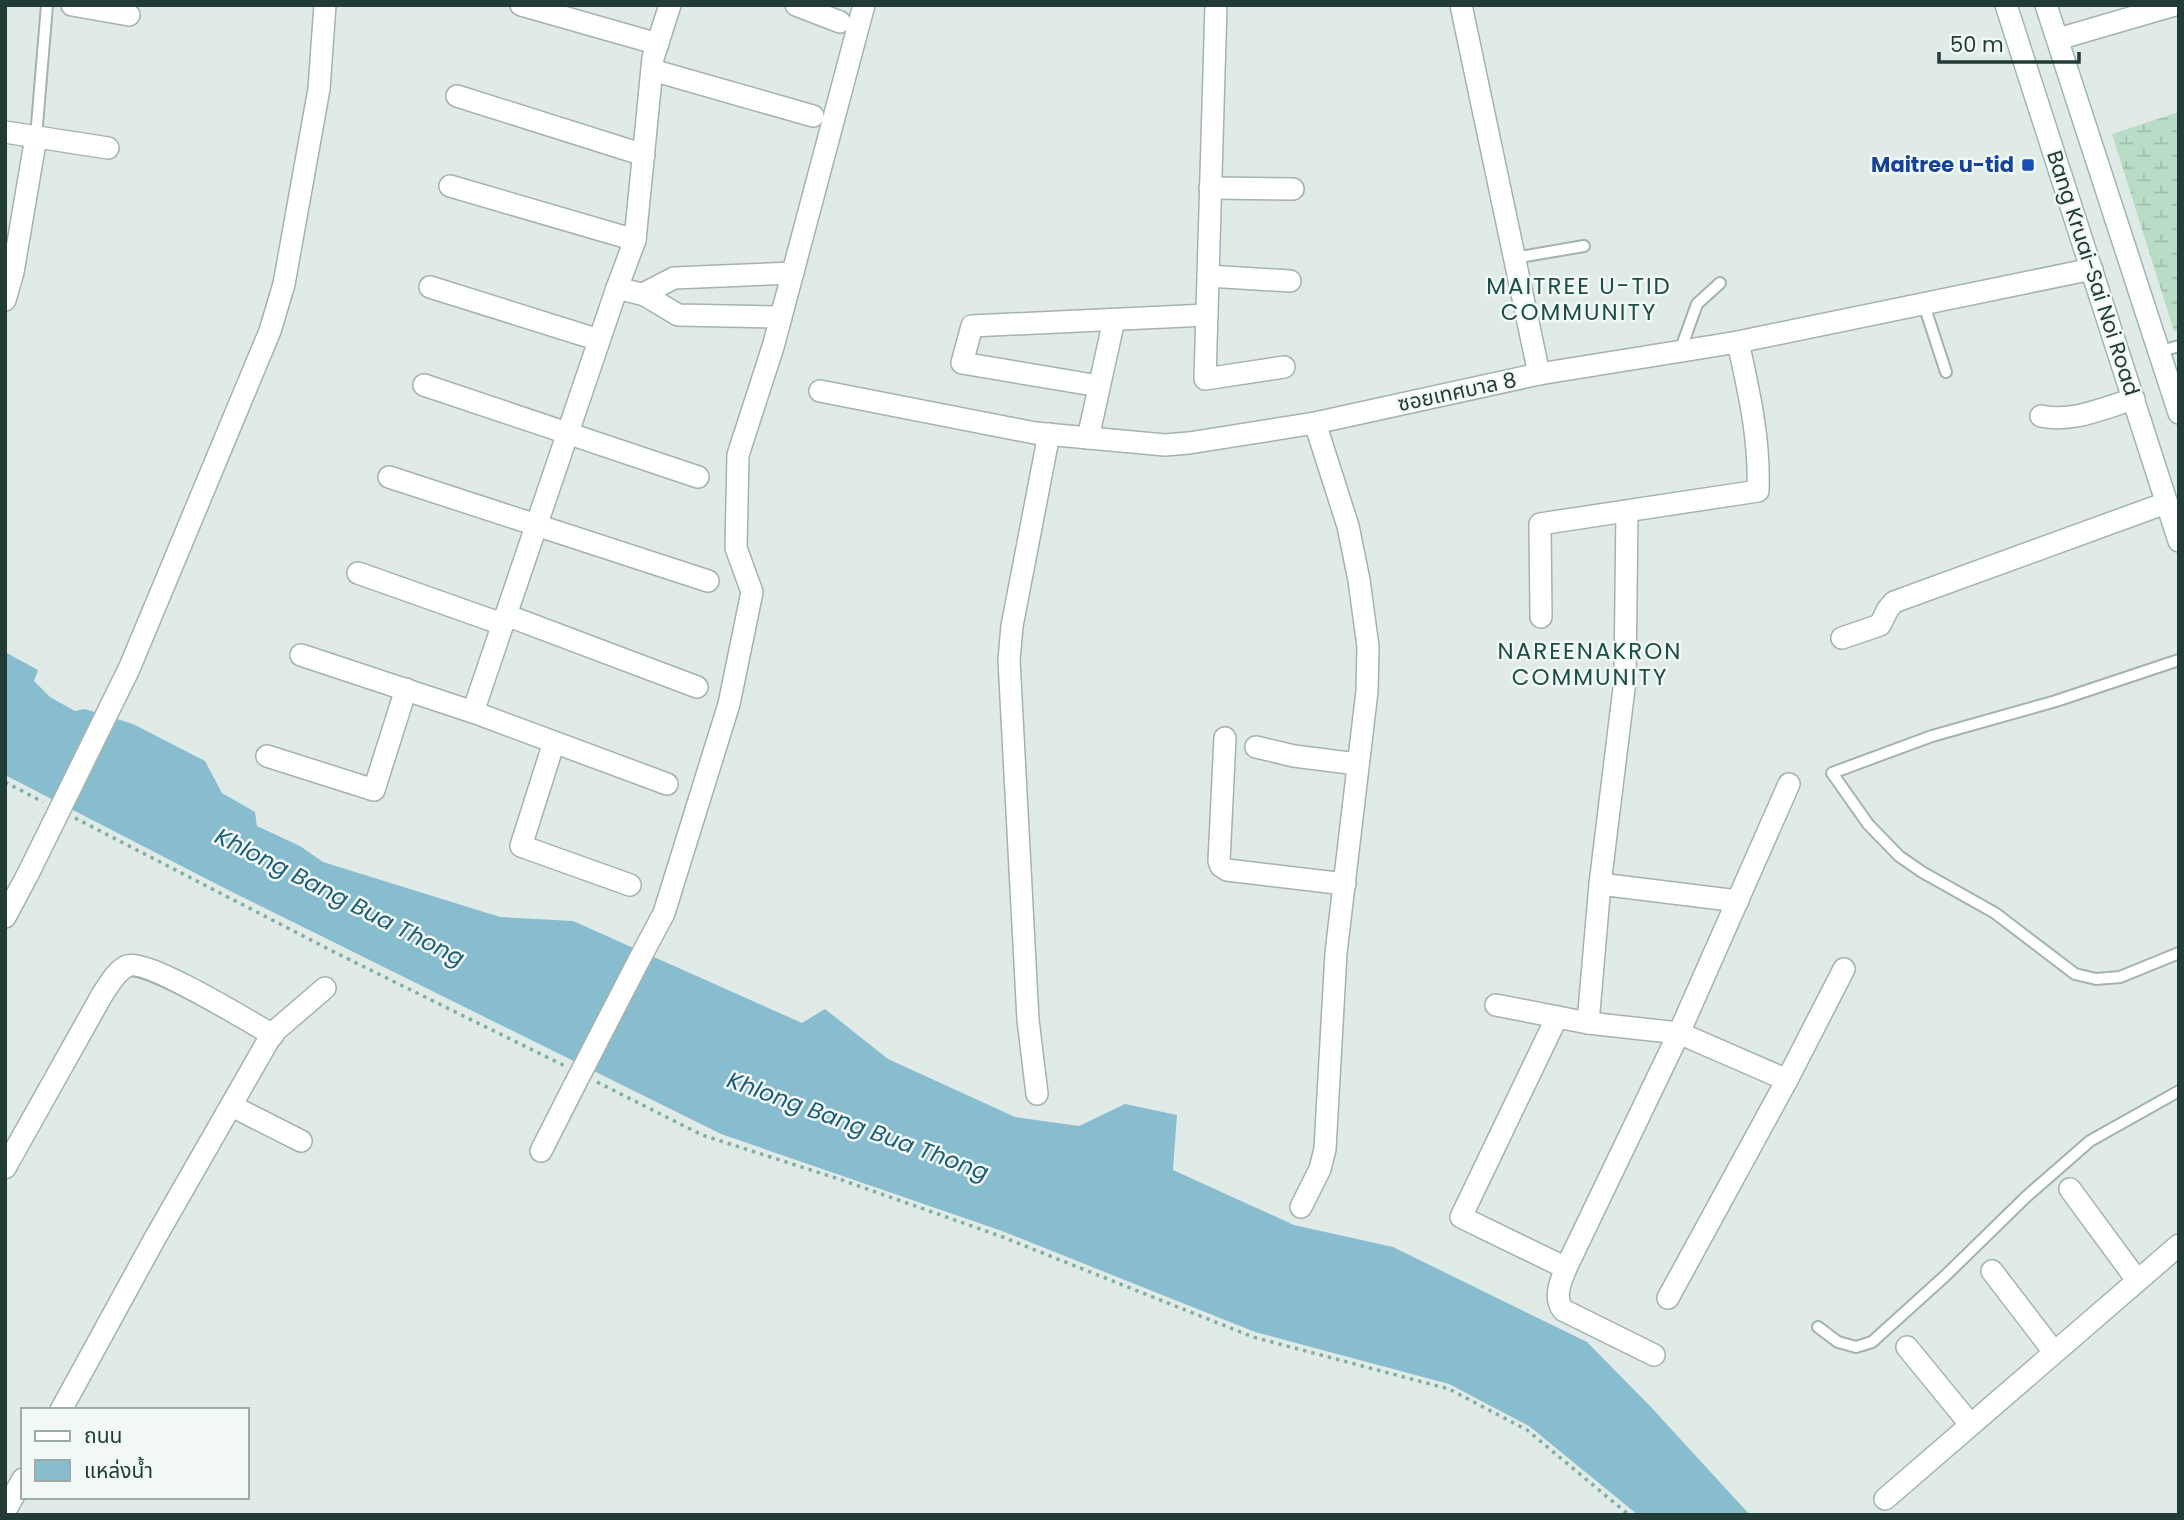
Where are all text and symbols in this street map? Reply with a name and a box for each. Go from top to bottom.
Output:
scale bar [1939,21,2079,65]
text: 50 m [1950,30,2004,59]
street label: Bang Kruai-Sai Noi Road [2040,147,2147,399]
place label: Maitree u-tid [1871,150,2014,179]
marker: Maitree u-tid [2020,157,2036,173]
district label: MAITREE U-TID COMMUNITY [1486,270,1672,328]
street label: ซอยเทศบาล 8 [1395,365,1519,418]
district label: NAREENAKRON COMMUNITY [1498,635,1682,693]
water label: Khlong Bang Bua Thong [210,820,470,974]
water label: Khlong Bang Bua Thong [723,1064,993,1188]
legend [21,1408,248,1499]
text: ถนน [84,1421,122,1450]
text: แหล่งน้ำ [84,1456,153,1485]

